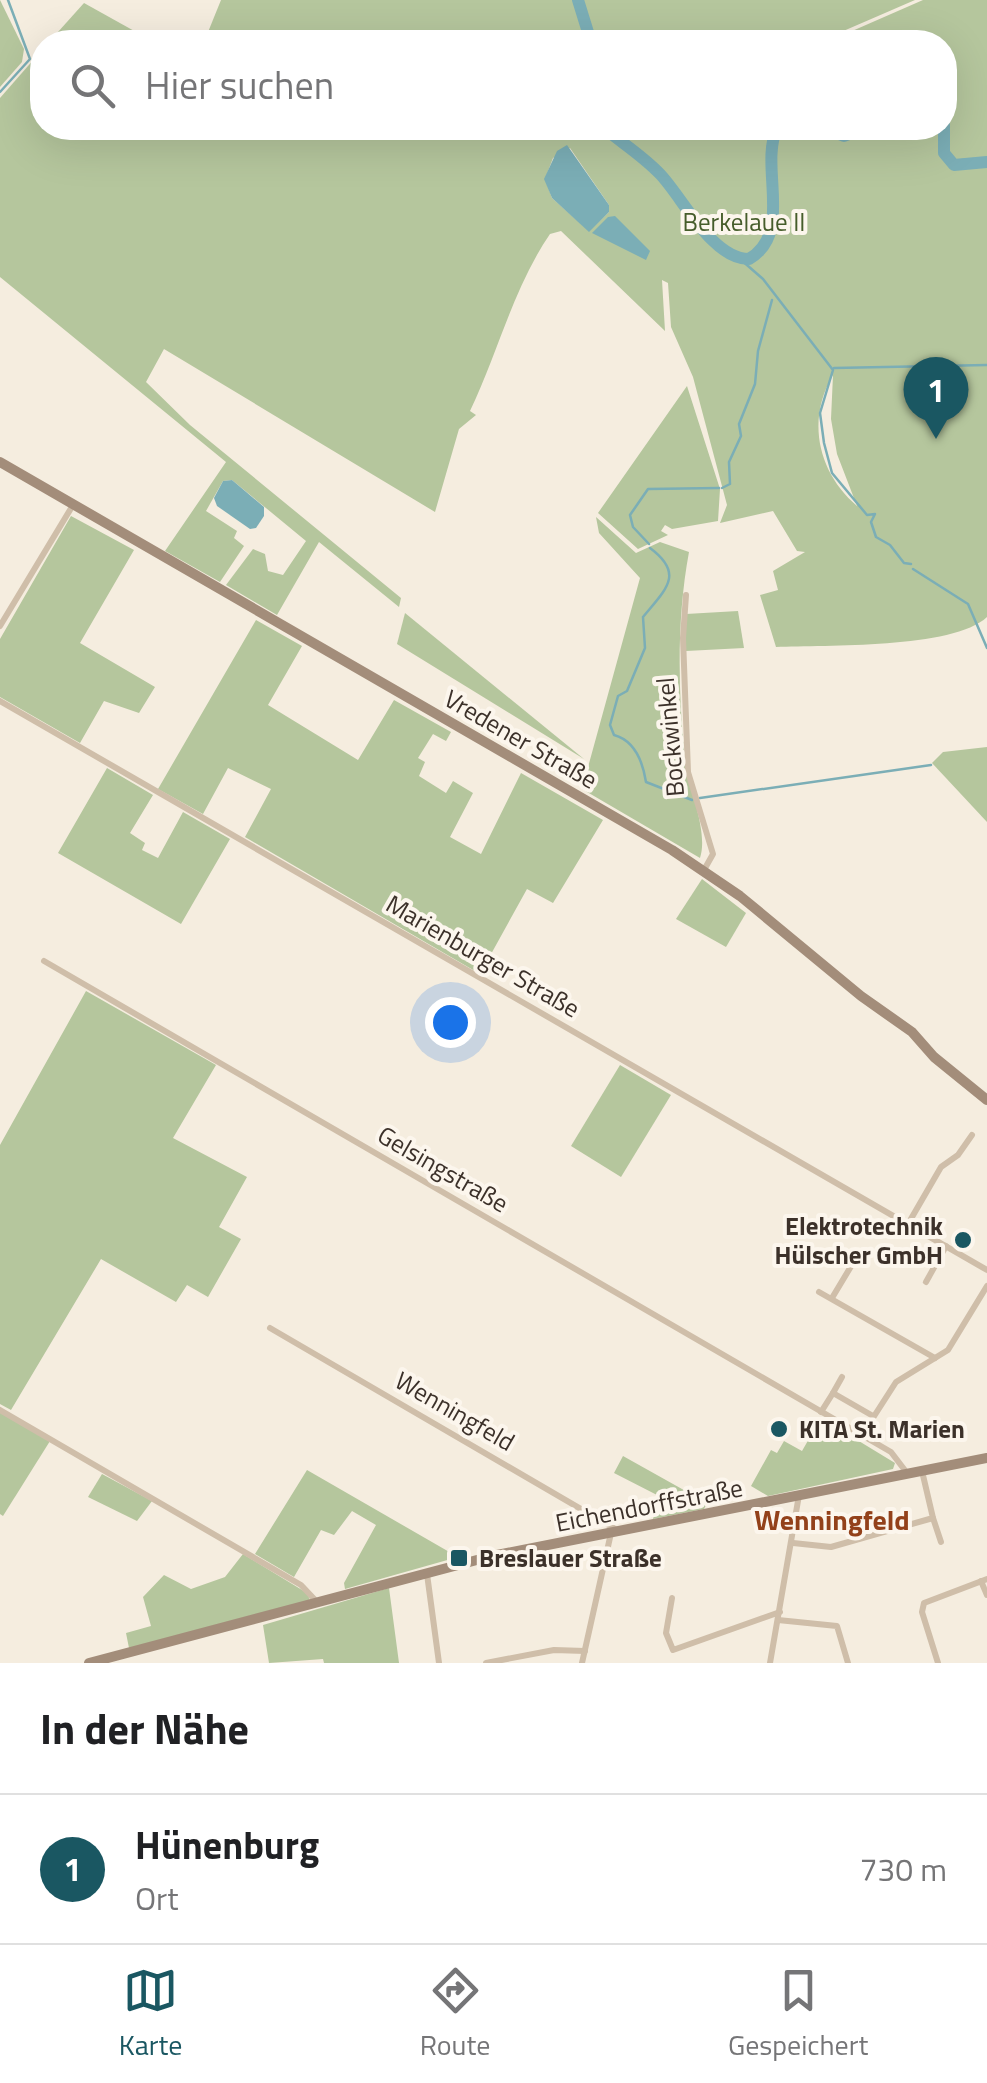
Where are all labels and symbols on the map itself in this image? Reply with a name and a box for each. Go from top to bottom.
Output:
park label: Berkelaue II [683,203,805,241]
pin: 1 [904,356,968,439]
street label: Bockwinkel [646,676,694,798]
street label: Vredener Straße [437,680,605,798]
street label: Marienburger Straße [379,885,587,1027]
your location [425,997,476,1048]
street label: Gelsingstraße [370,1116,516,1222]
place label: Elektrotechnik Hülscher GmbH [775,1207,943,1274]
marker: Elektrotechnik Hülscher GmbH [952,1229,974,1251]
street label: Wenningfeld [388,1361,522,1461]
place label: KITA St. Marien [799,1410,965,1448]
marker: KITA St. Marien [768,1418,790,1440]
street label: Eichendorffstraße [552,1468,746,1542]
district label: Wenningfeld [754,1498,910,1541]
place label: Breslauer Straße [479,1539,662,1577]
marker: Breslauer Straße [448,1547,470,1569]

